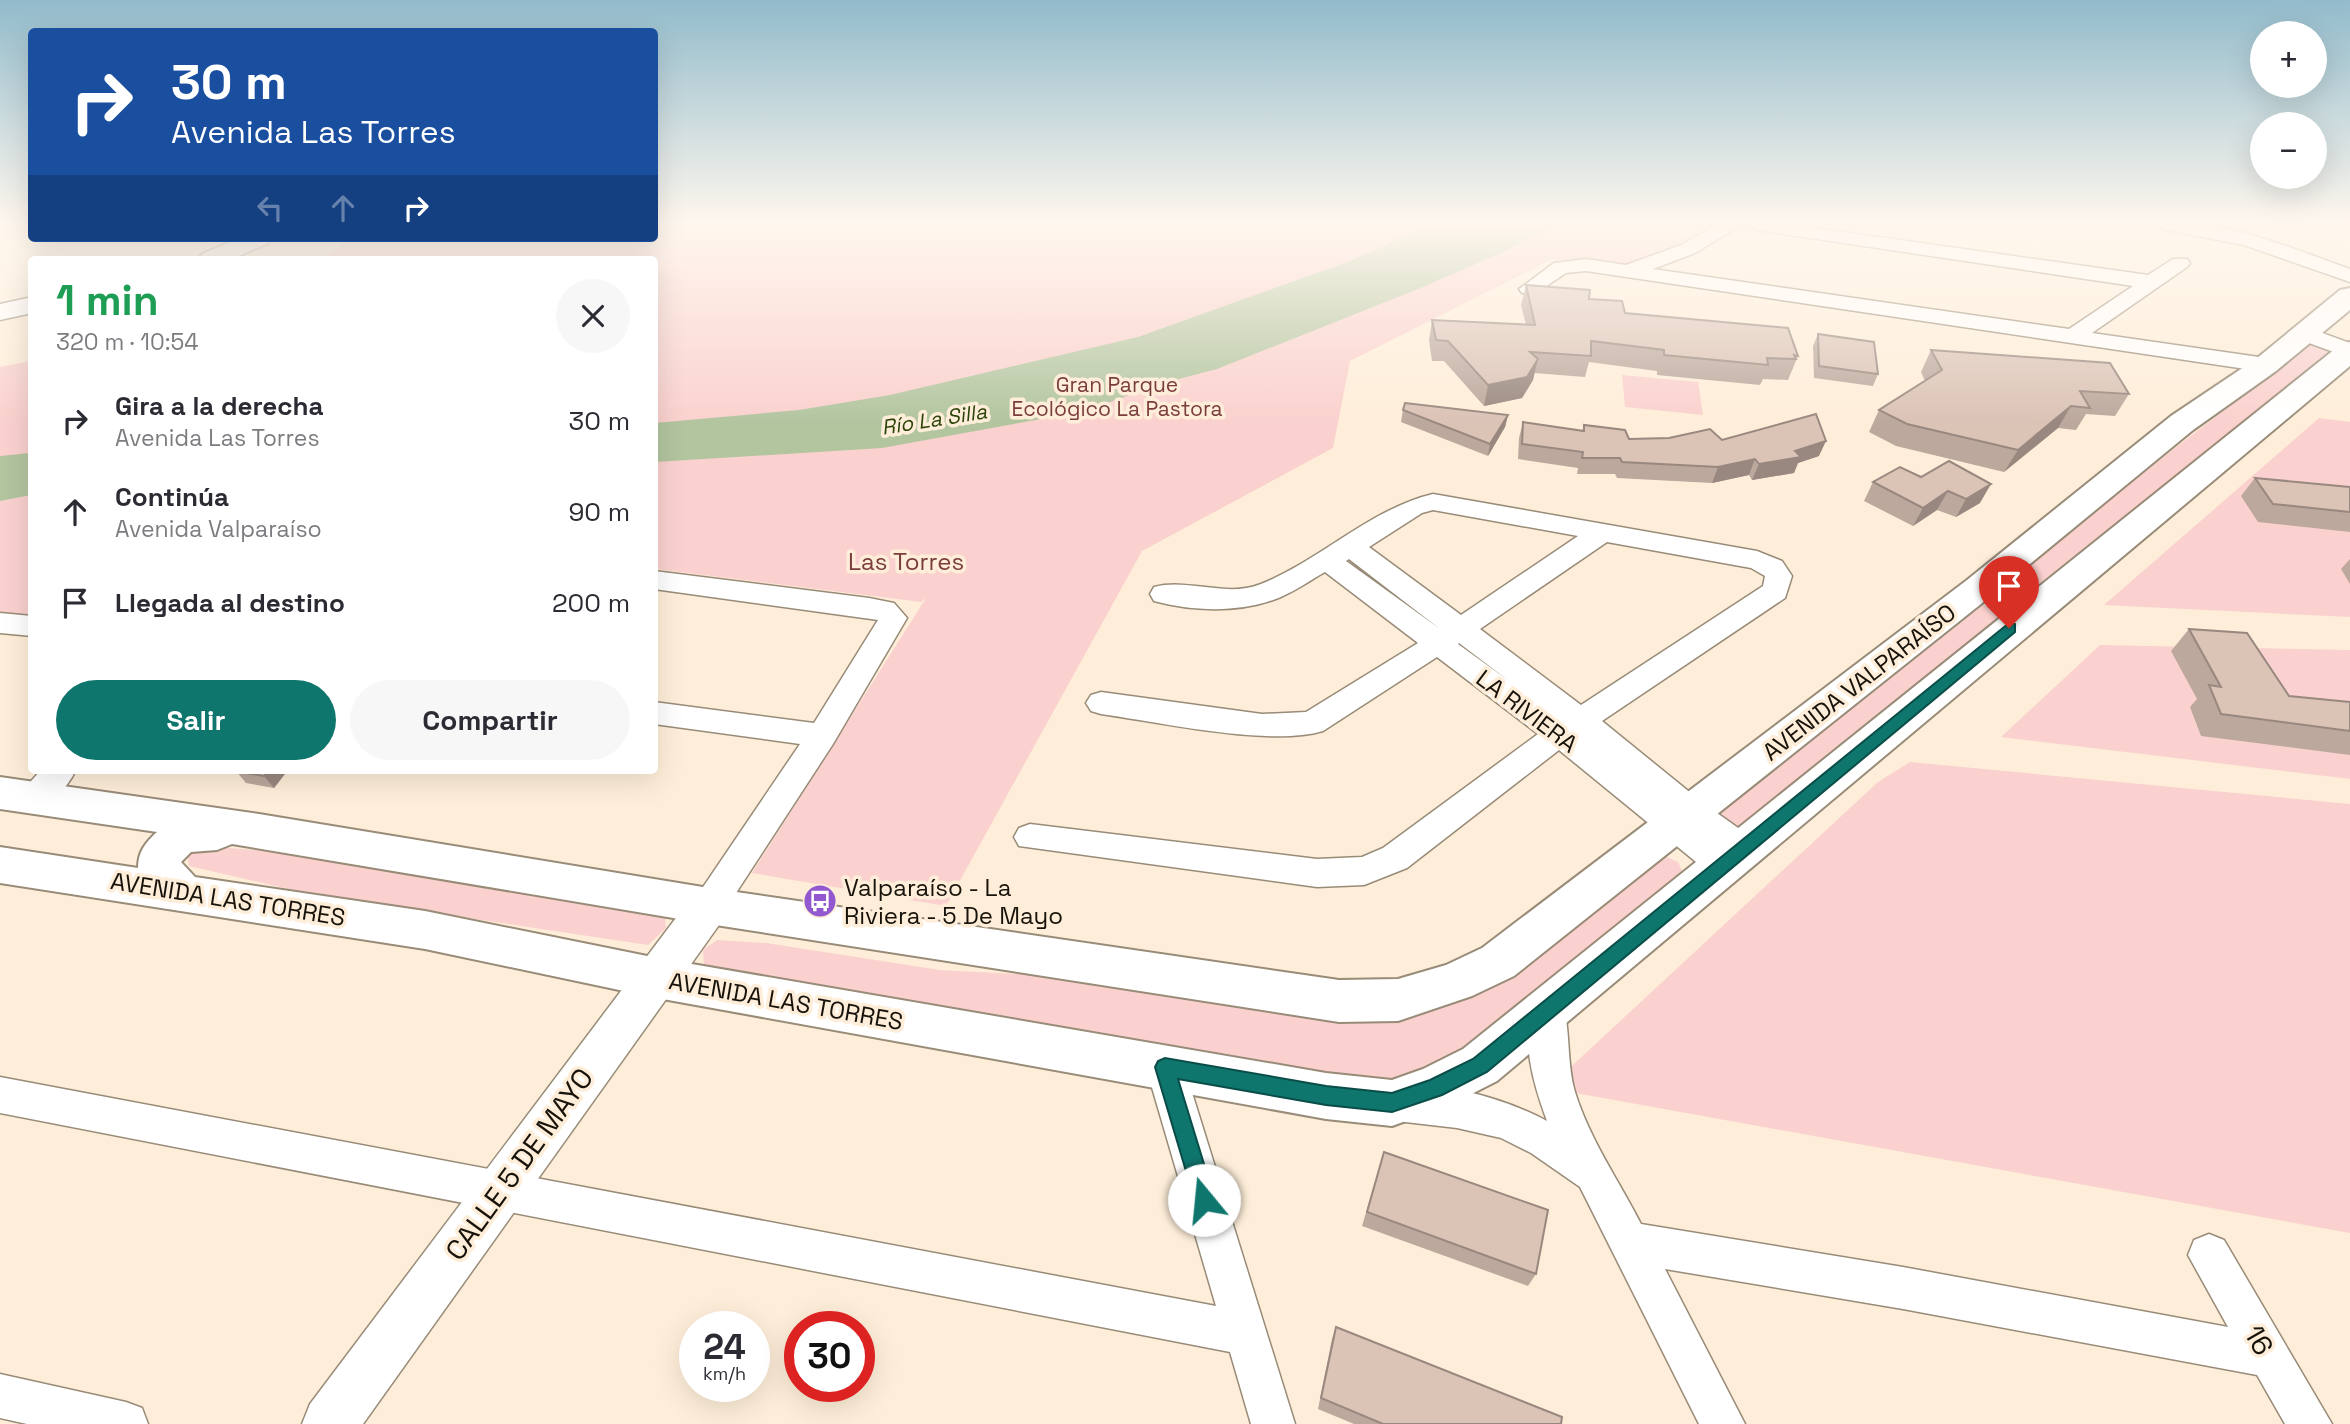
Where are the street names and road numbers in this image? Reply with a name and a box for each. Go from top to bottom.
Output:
street label: AVENIDA VALPARAÍSO [1756,597,1962,767]
street label: LA RIVIERA [1470,663,1584,759]
street label: AVENIDA LAS TORRES [109,865,347,933]
street label: AVENIDA LAS TORRES [667,965,905,1037]
street label: CALLE 5 DE MAYO [437,1061,601,1267]
street label: 16 [2236,1319,2282,1361]

